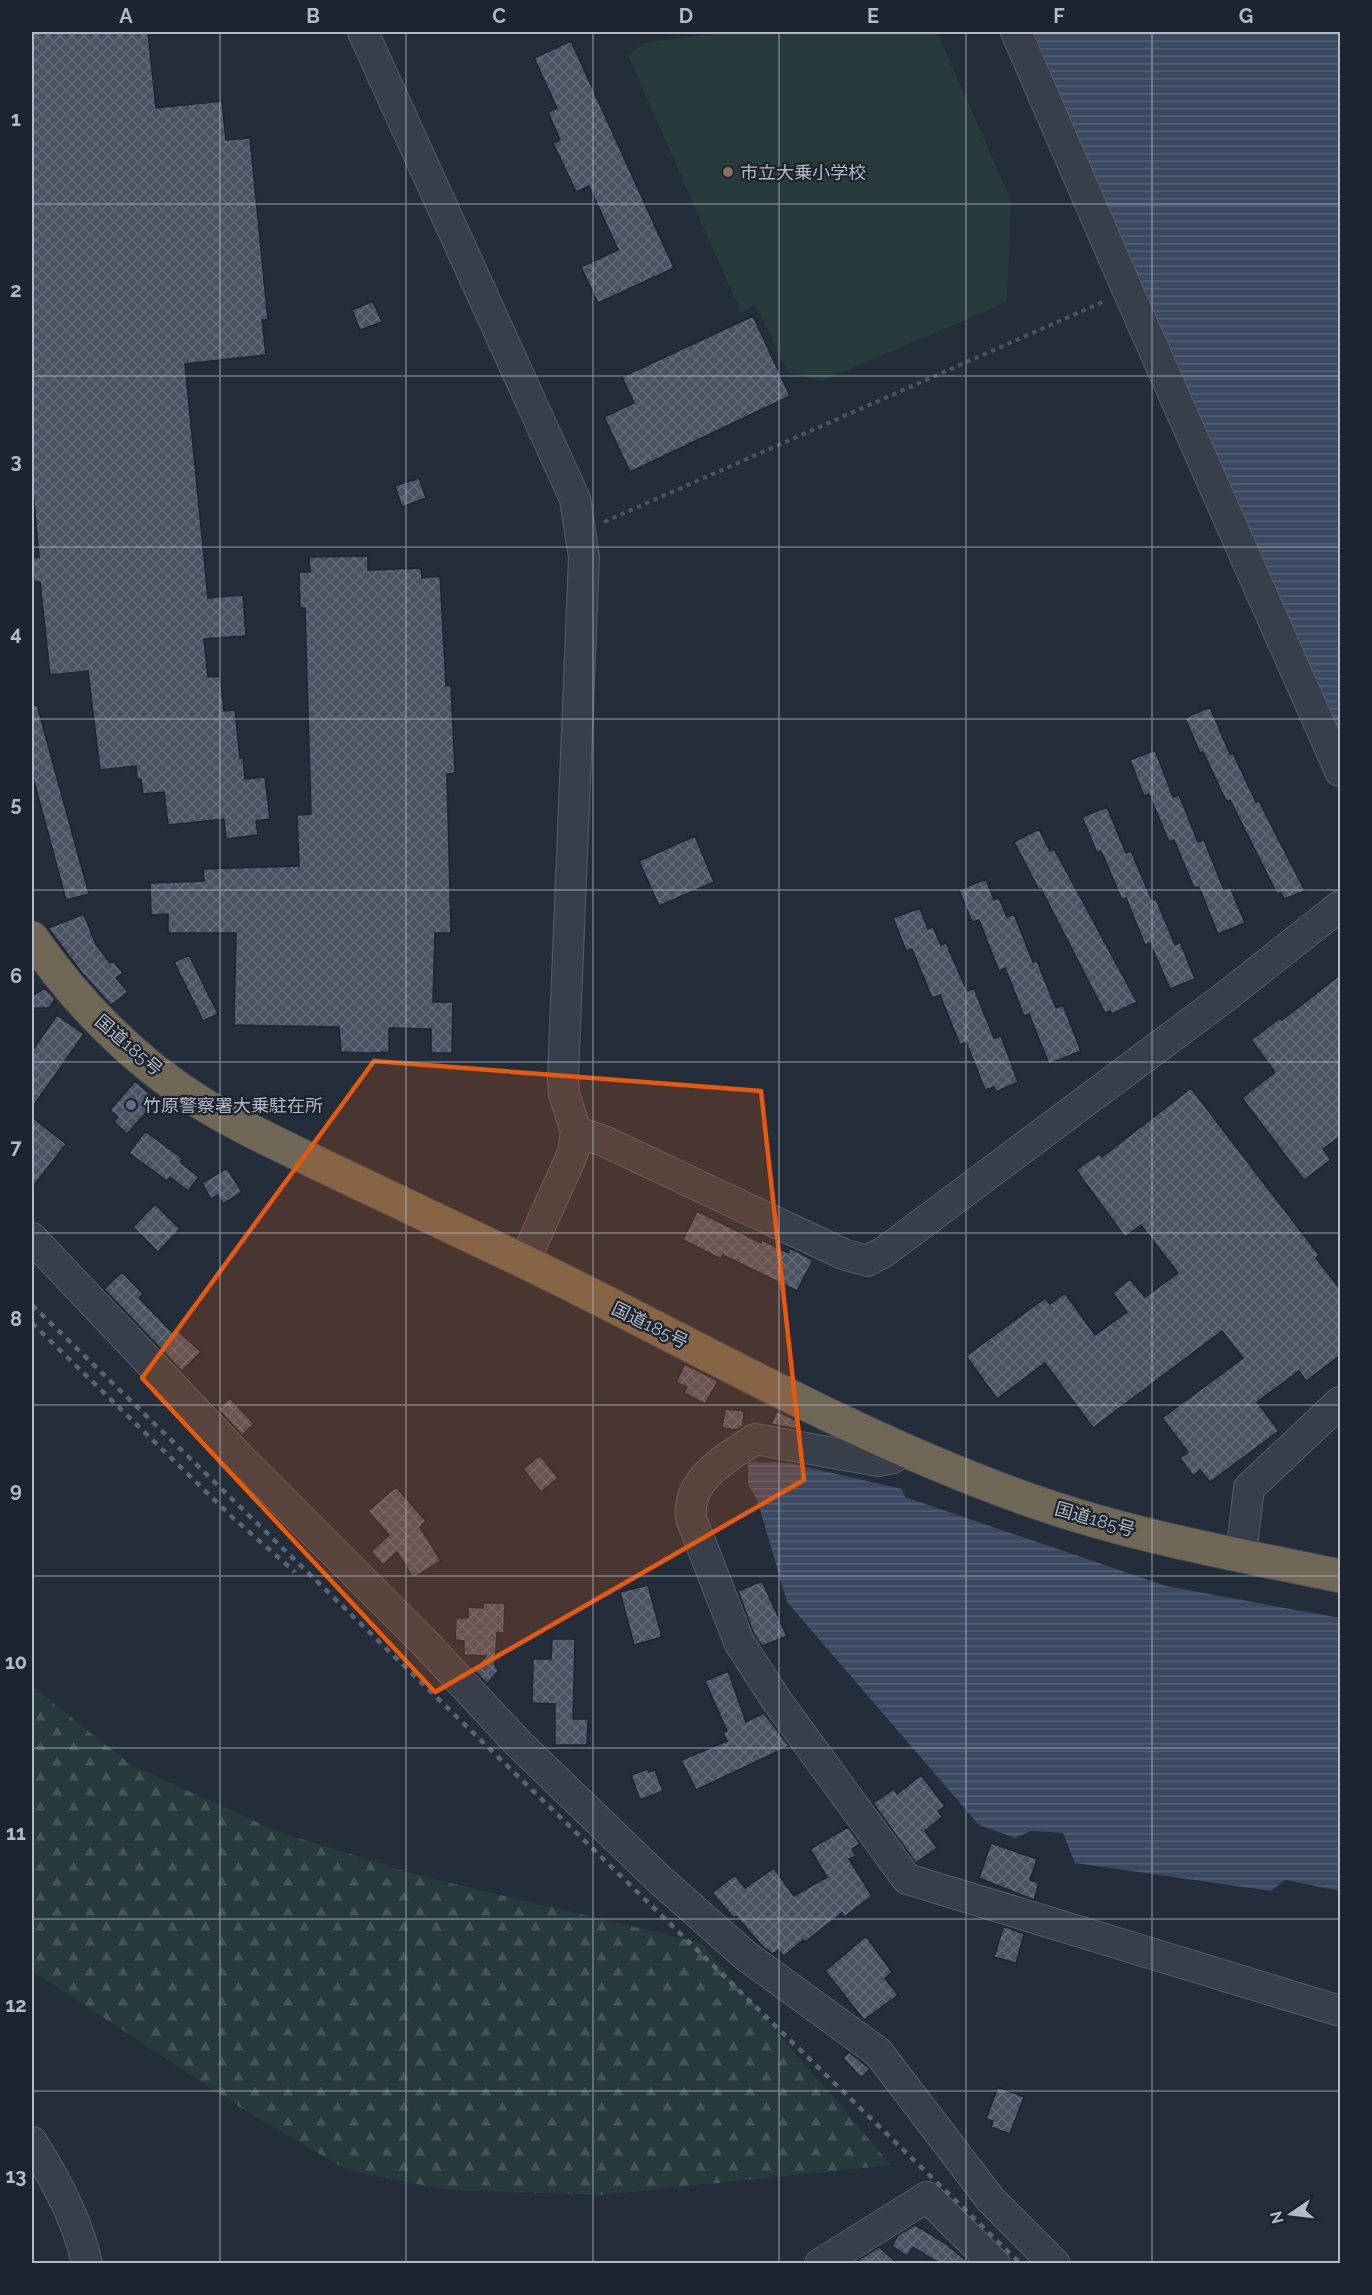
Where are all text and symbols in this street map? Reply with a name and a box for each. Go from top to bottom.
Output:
text: A [119,4,133,28]
text: B [306,4,320,28]
text: C [492,4,506,28]
text: D [679,4,693,28]
text: E [867,4,879,28]
text: F [1053,4,1065,28]
text: G [1239,4,1253,28]
text: 1 [11,107,21,131]
place label: 市立大乗小学校 [740,162,866,183]
marker: 市立大乗小学校 [721,165,735,179]
text: 2 [10,278,22,302]
text: 3 [10,449,22,473]
text: 4 [10,621,22,645]
text: 5 [10,792,22,816]
text: 6 [10,964,22,988]
street label: 国道185号 [91,1010,167,1080]
place label: 竹原警察署大乗駐在所 [143,1095,323,1116]
marker: 竹原警察署大乗駐在所 [124,1098,138,1112]
text: 7 [10,1135,22,1159]
street label: 国道185号 [608,1298,692,1352]
text: 8 [10,1307,22,1331]
text: 9 [10,1478,22,1502]
street label: 国道185号 [1053,1498,1137,1540]
text: 10 [5,1650,27,1674]
text: 11 [6,1821,26,1845]
text: 12 [5,1993,27,2017]
text: 13 [5,2164,27,2188]
north arrow [1261,2184,1321,2244]
text: N [1266,2209,1288,2226]

